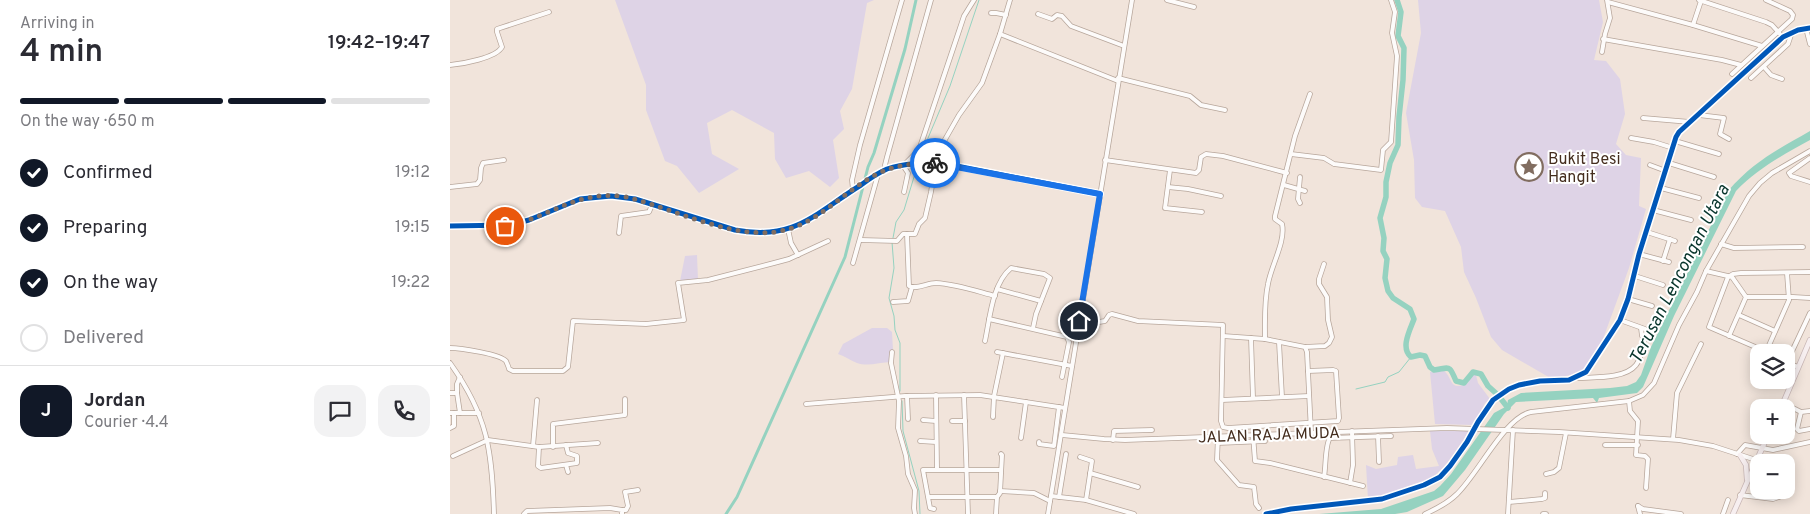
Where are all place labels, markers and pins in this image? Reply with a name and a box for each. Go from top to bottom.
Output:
place label: Bukit Besi Hangit [1548,150,1621,188]
place icon: Bukit Besi Hangit [1514,152,1544,182]
pin [484,205,526,247]
pin [1058,300,1100,342]

